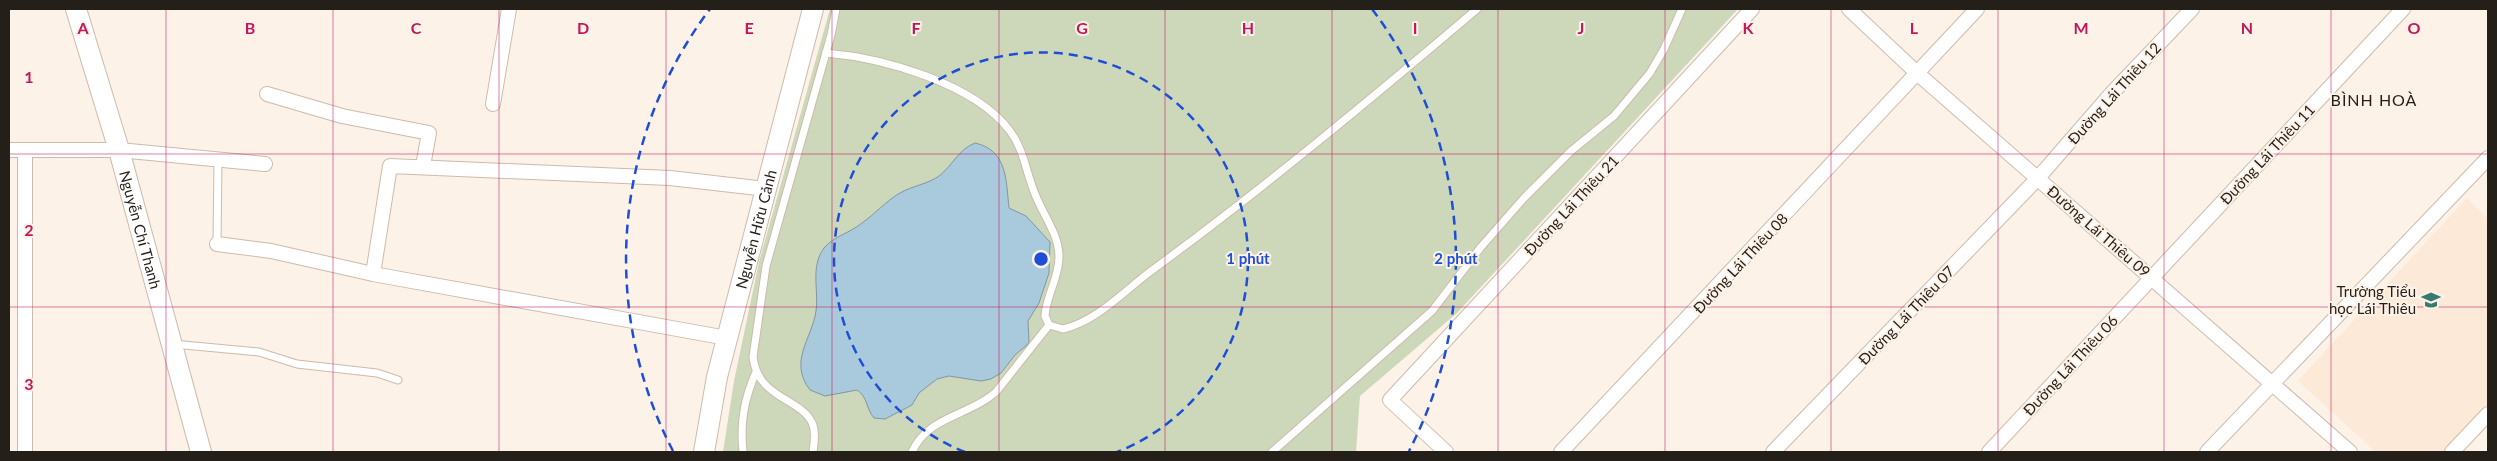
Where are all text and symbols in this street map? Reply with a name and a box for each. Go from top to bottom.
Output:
text: A [76,18,89,37]
text: B [245,18,255,37]
text: C [411,18,422,37]
text: D [577,18,589,37]
text: E [744,18,754,37]
text: F [911,18,921,37]
text: G [1076,18,1088,37]
text: H [1242,18,1254,37]
text: I [1413,18,1417,37]
text: J [1578,18,1584,37]
text: K [1743,18,1755,37]
text: L [1910,18,1919,37]
text: M [2073,18,2089,37]
text: N [2241,18,2253,37]
text: O [2408,18,2421,37]
street label: Đường Lái Thiêu 12 [2064,39,2164,147]
text: 1 [24,67,34,86]
district label: BÌNH HOÀ [2331,90,2417,109]
street label: Đường Lái Thiêu 11 [2216,100,2318,208]
street label: Đường Lái Thiêu 21 [1520,151,1622,259]
street label: Nguyễn Hữu Cảnh [731,168,780,291]
street label: Nguyễn Chí Thanh [116,169,165,291]
street label: Đường Lái Thiêu 09 [2044,181,2154,281]
street label: Đường Lái Thiêu 08 [1689,209,1791,317]
text: 2 [24,220,34,239]
text: 1 phút [1226,249,1270,267]
text: 2 phút [1434,249,1478,267]
centre of rings [1032,250,1050,268]
street label: Đường Lái Thiêu 07 [1854,262,1958,368]
place label: Trường Tiểu học Lái Thiêu [2329,282,2416,317]
school or university icon: Trường Tiểu học Lái Thiêu [2420,289,2442,311]
street label: Đường Lái Thiêu 06 [2019,311,2121,419]
text: 3 [24,374,34,393]

